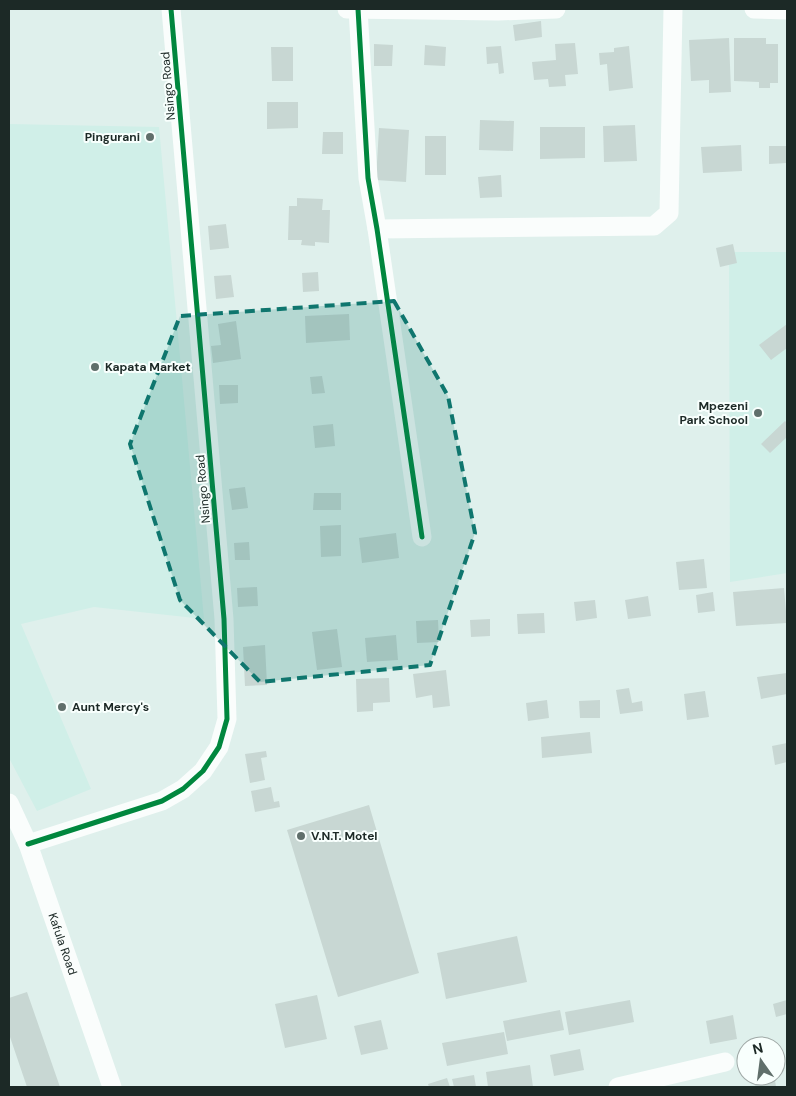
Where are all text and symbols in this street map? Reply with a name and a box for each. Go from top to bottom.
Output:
street label: Nsingo Road [157,51,179,121]
place label: Pingurani [85,129,140,145]
marker: Pingurani [144,131,156,143]
place label: Kapata Market [105,359,191,375]
marker: Kapata Market [89,361,101,373]
place label: Mpezeni Park School [680,398,748,428]
marker: Mpezeni Park School [752,407,764,419]
street label: Nsingo Road [192,454,214,524]
place label: Aunt Mercy's [72,699,149,715]
marker: Aunt Mercy's [56,701,68,713]
place label: V.N.T. Motel [311,828,378,844]
marker: V.N.T. Motel [295,830,307,842]
street label: Kafula Road [44,911,81,977]
north arrow [736,1036,786,1086]
text: N [751,1038,765,1058]

